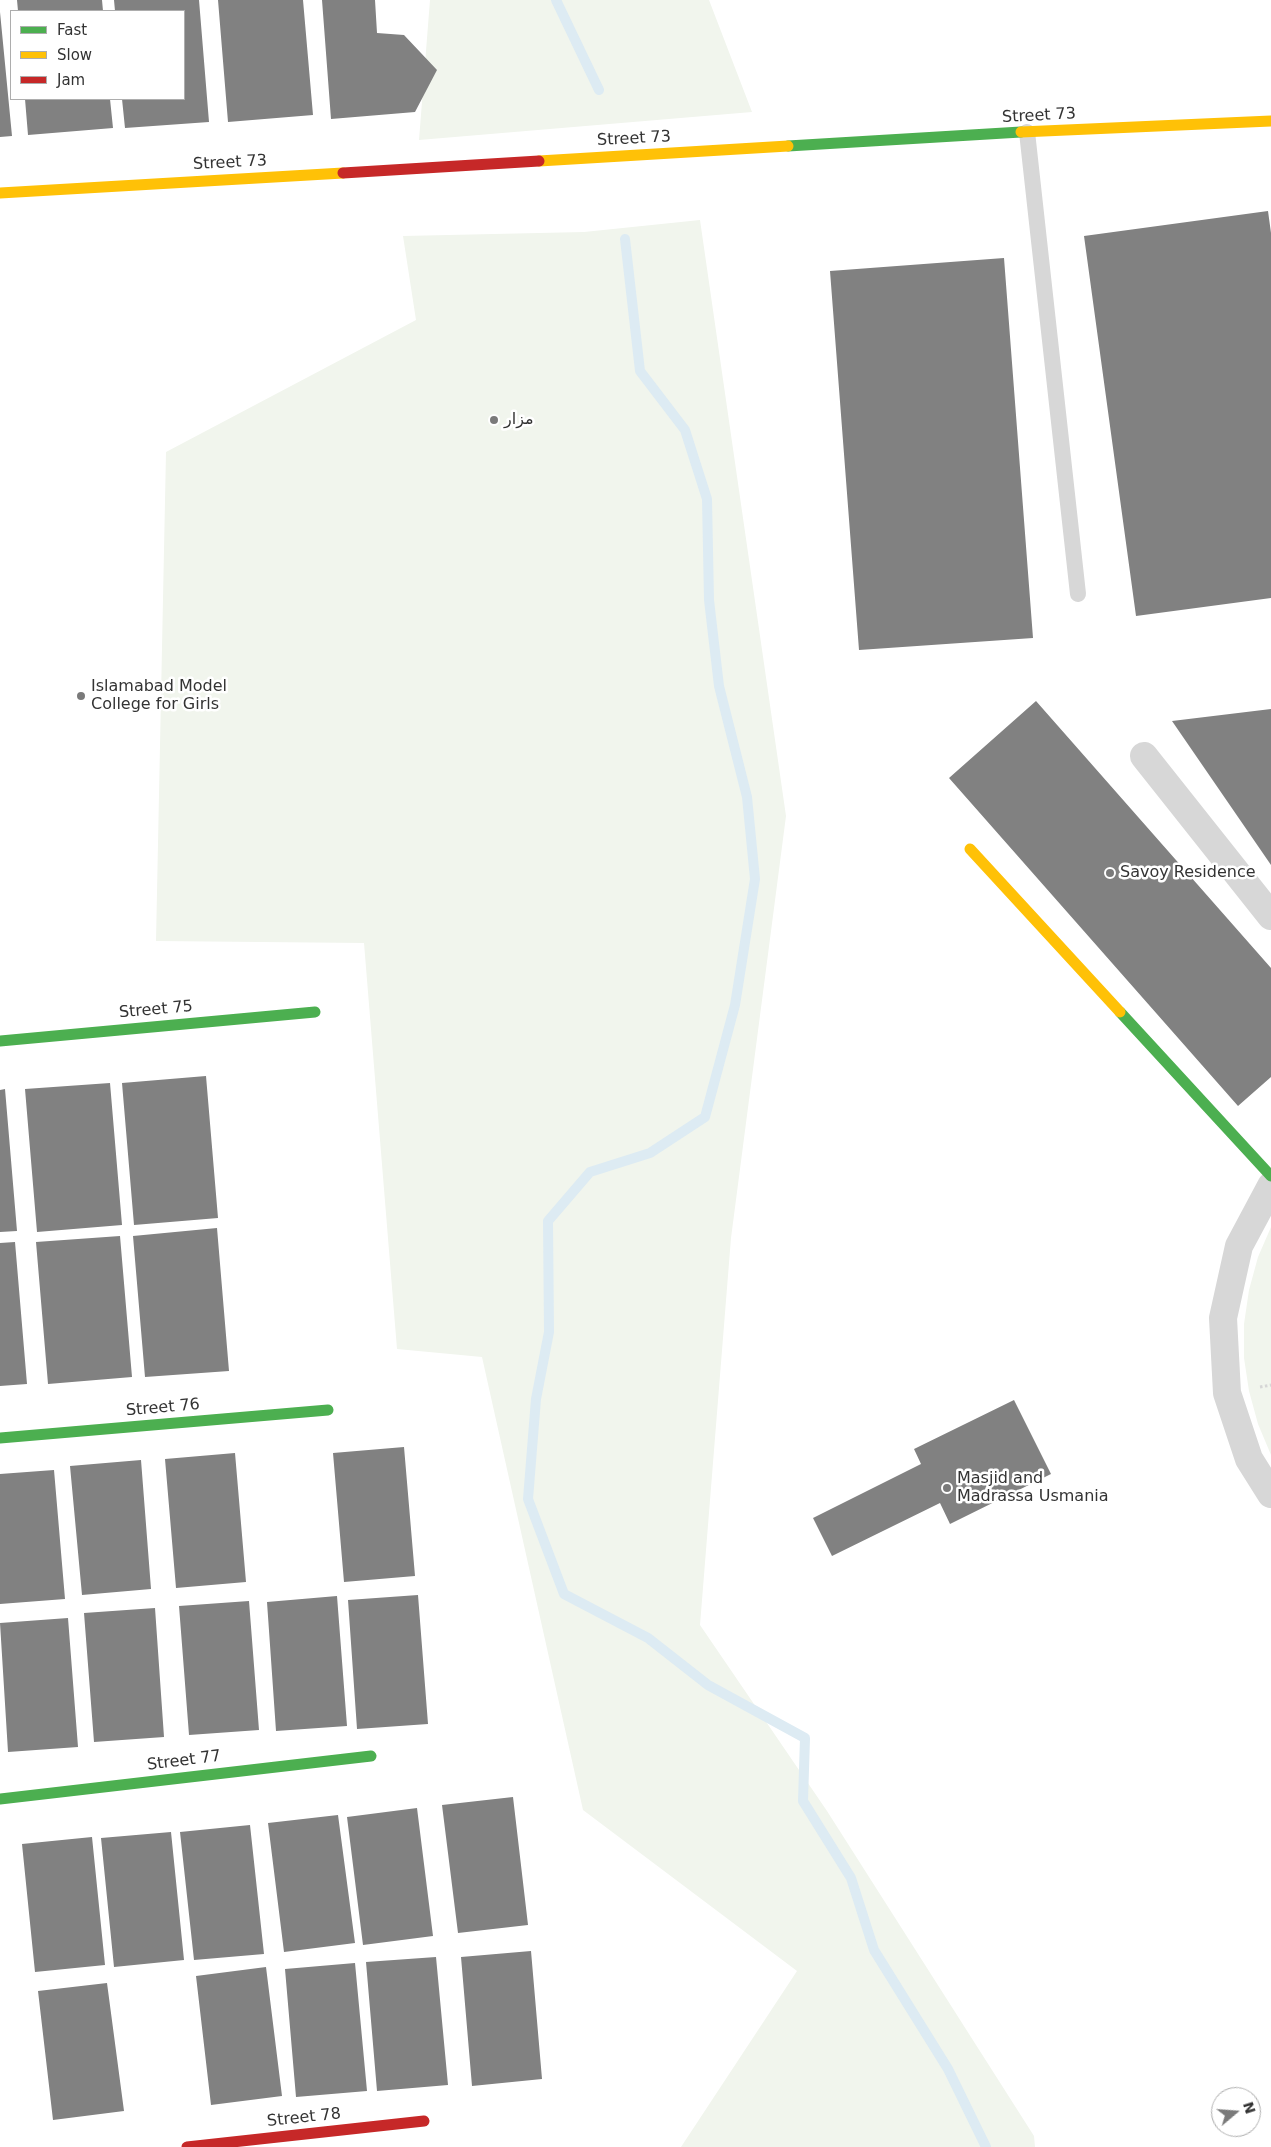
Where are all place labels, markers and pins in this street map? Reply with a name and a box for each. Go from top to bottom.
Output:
place label: مزار [504,410,534,430]
marker: مزار [488,414,500,426]
place label: Islamabad Model College for Girls [91,677,227,715]
marker: Islamabad Model College for Girls [75,690,87,702]
place label: Savoy Residence [1120,863,1256,883]
marker: Savoy Residence [1104,867,1116,879]
place label: Masjid and Madrassa Usmania [957,1469,1109,1507]
marker: Masjid and Madrassa Usmania [941,1482,953,1494]

